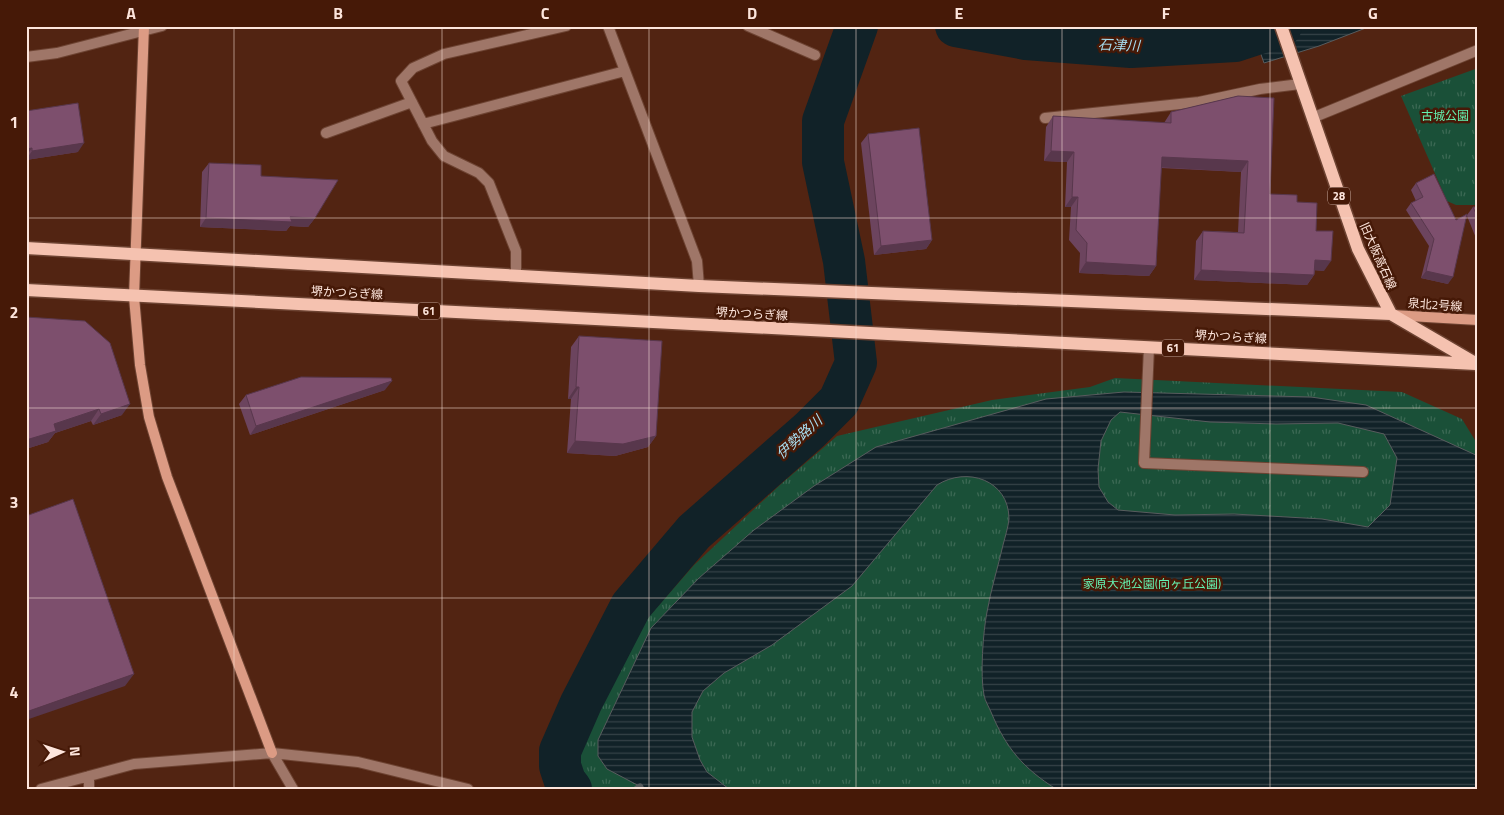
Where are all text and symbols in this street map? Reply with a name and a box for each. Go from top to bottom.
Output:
text: A [126,1,136,25]
text: B [333,1,343,25]
text: C [541,1,550,25]
text: D [747,1,757,25]
text: E [955,1,964,25]
text: F [1162,1,1171,25]
text: G [1368,1,1378,25]
water label: 石津川 [1098,33,1142,56]
park label: 古城公園 [1421,106,1469,125]
text: 1 [10,110,18,134]
road number: 28 [1328,188,1350,205]
street label: 旧大阪高石線 [1355,219,1402,293]
street label: 堺かつらぎ線 [311,281,383,304]
street label: 泉北2号線 [1407,293,1463,316]
text: 2 [10,300,18,324]
road number: 61 [418,302,440,320]
street label: 堺かつらぎ線 [716,302,788,325]
street label: 堺かつらぎ線 [1195,325,1267,348]
road number: 61 [1162,339,1184,356]
water label: 伊勢路川 [771,409,828,463]
text: 3 [10,490,18,514]
park label: 家原大池公園(向ヶ丘公園) [1083,574,1221,593]
text: 4 [10,680,19,704]
north arrow [38,728,88,778]
text: N [65,746,86,757]

